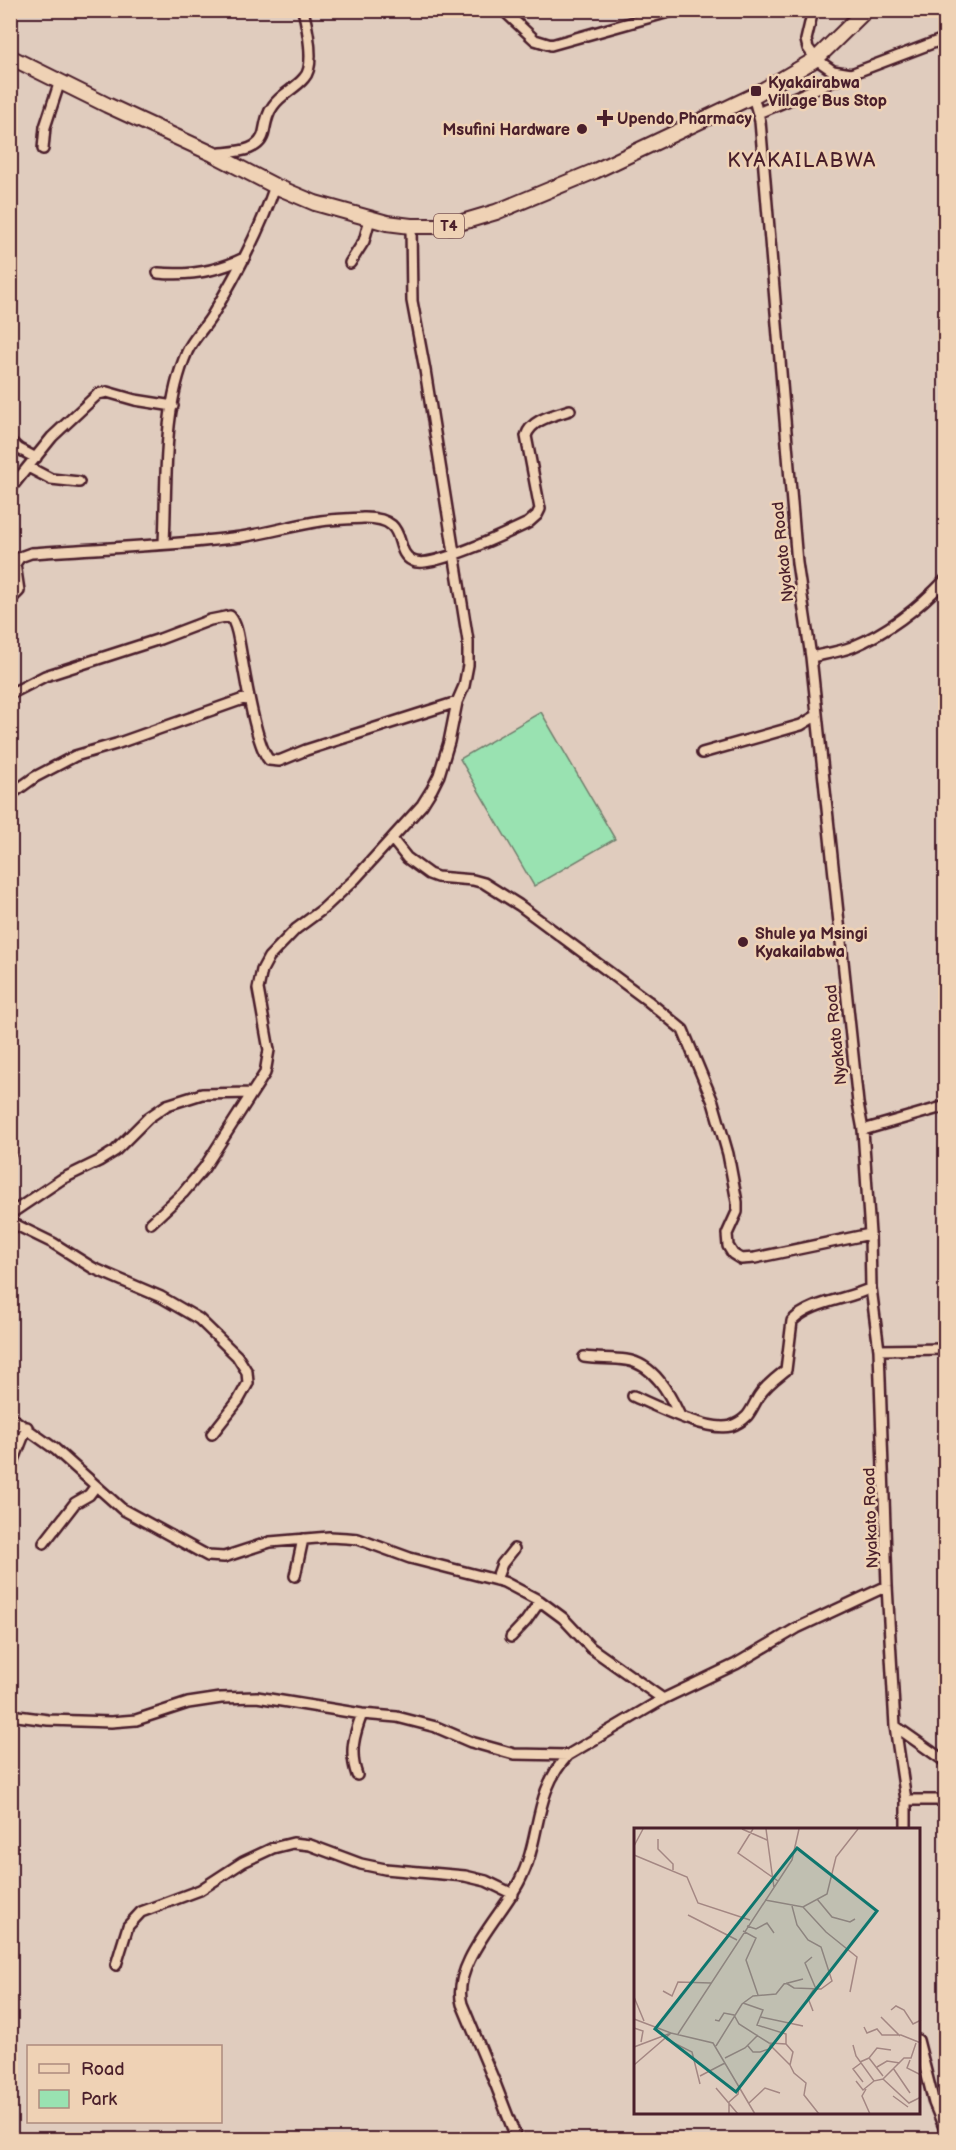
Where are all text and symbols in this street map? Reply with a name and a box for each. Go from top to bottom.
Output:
place label: Kyakairabwa Village Bus Stop [768,74,887,111]
marker: Kyakairabwa Village Bus Stop [749,84,763,98]
place label: Upendo Pharmacy [617,110,752,129]
marker: Upendo Pharmacy [598,111,612,125]
place label: Msufini Hardware [442,121,570,140]
marker: Msufini Hardware [575,122,589,136]
district label: KYAKAILABWA [727,149,877,173]
road number: T4 [434,214,464,238]
street label: Nyakato Road [769,501,798,603]
place label: Shule ya Msingi Kyakailabwa [755,925,868,962]
marker: Shule ya Msingi Kyakailabwa [736,935,750,949]
street label: Nyakato Road [822,984,851,1086]
street label: Nyakato Road [860,1467,883,1569]
inset map [634,1828,920,2114]
legend [27,2045,222,2123]
text: Road [81,2059,125,2080]
text: Park [81,2089,117,2110]

